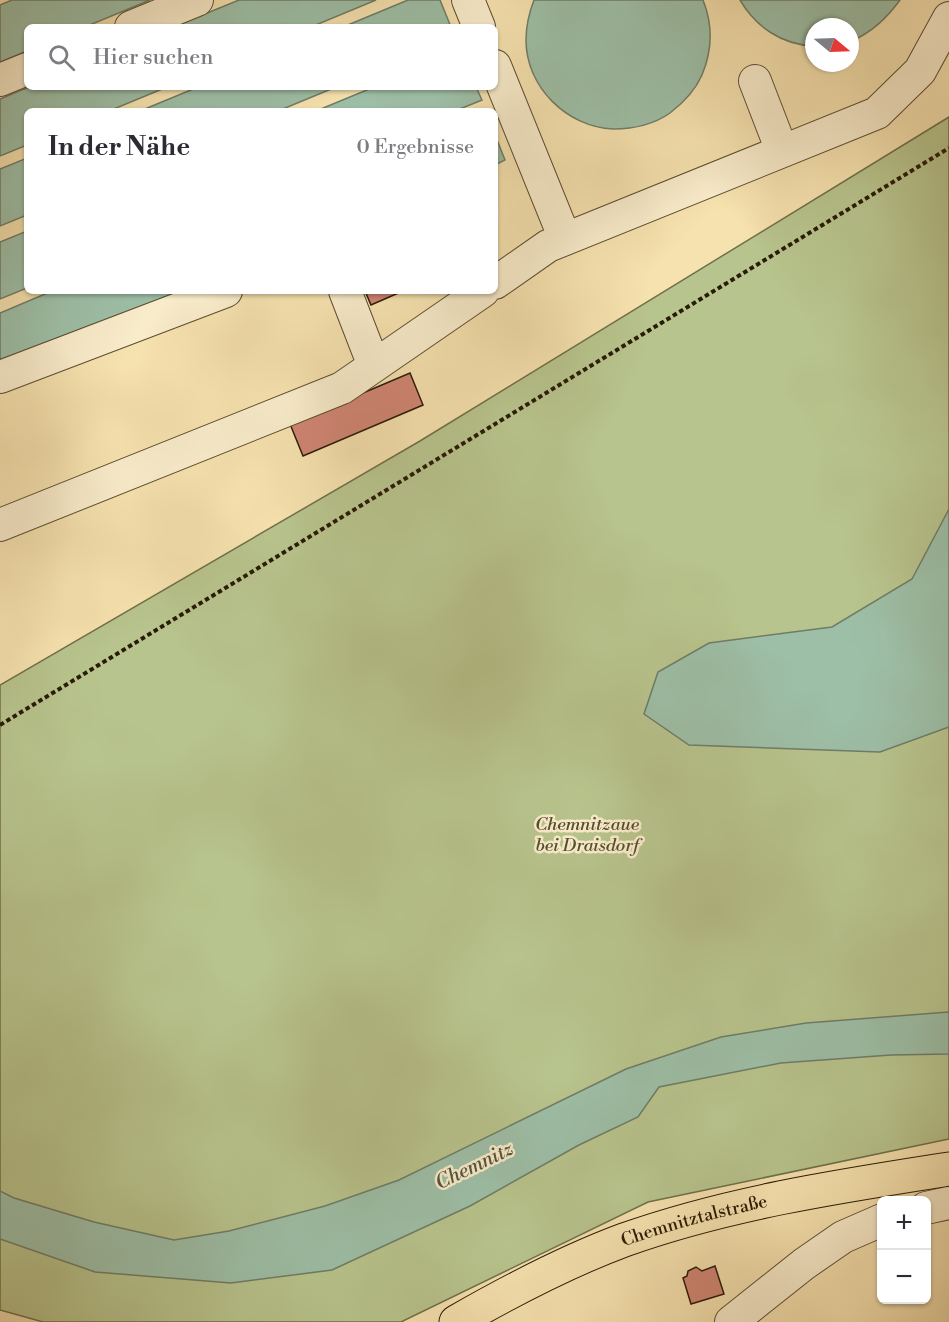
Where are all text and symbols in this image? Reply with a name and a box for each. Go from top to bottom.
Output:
north arrow [805,18,859,72]
search box [24,24,498,90]
icon: search [45,41,78,74]
text: Hier suchen [93,44,213,71]
text: In der Nähe [48,131,190,163]
text: 0 Ergebnisse [357,135,474,160]
park label: Chemnitzaue bei Draisdorf [535,813,643,857]
water label: Chemnitz [431,1136,518,1196]
street label: Chemnitztalstraße [618,1190,769,1252]
map controls [877,1196,931,1304]
button: + [877,1196,931,1250]
button: − [877,1250,931,1304]

